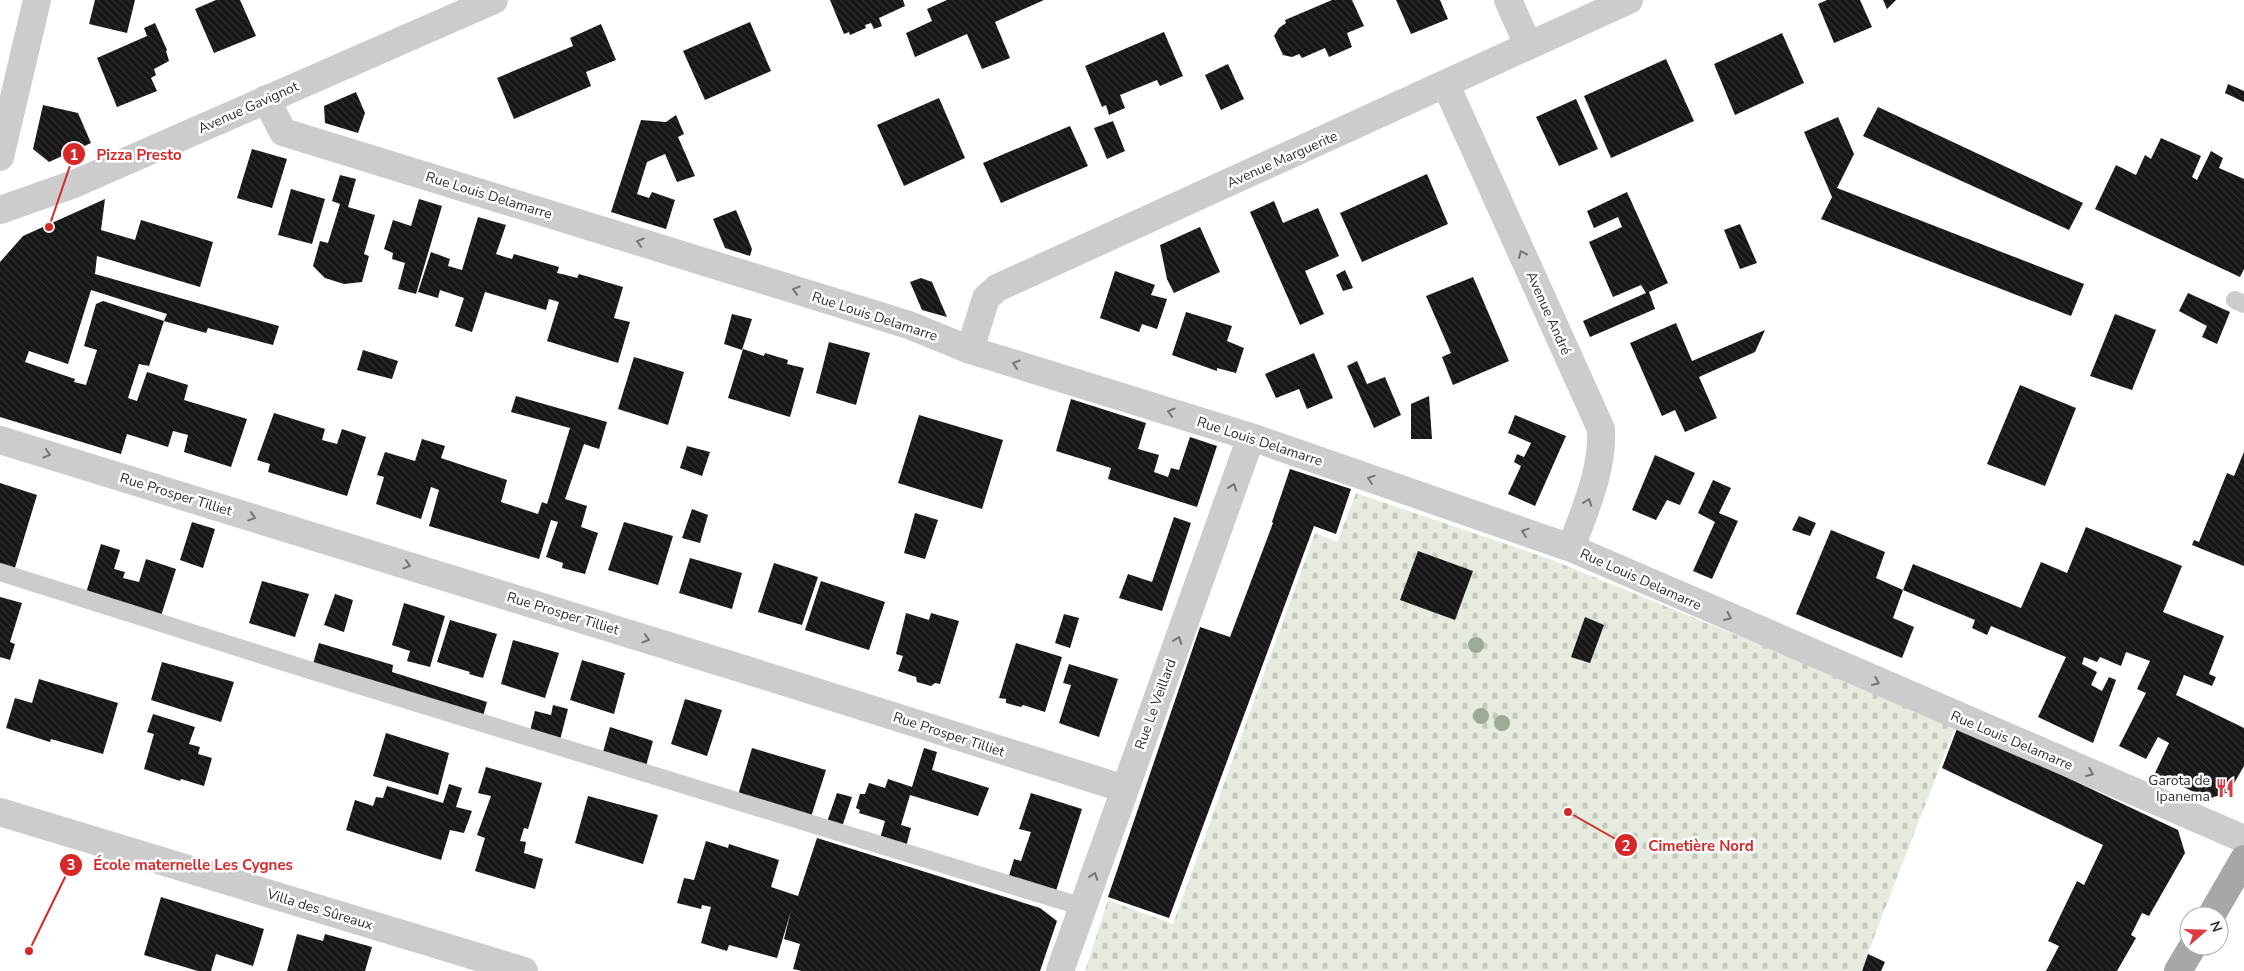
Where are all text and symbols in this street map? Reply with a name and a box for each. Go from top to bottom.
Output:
street label: Avenue Gavignot [195,77,301,138]
street label: Avenue Marguerite [1224,126,1341,192]
callout: Pizza Presto [61,139,191,169]
text: 1 [69,145,79,165]
text: Pizza Presto [96,145,182,165]
street label: Rue Louis Delamarre [423,167,554,224]
one-way arrow [637,237,645,247]
one-way arrow [1517,250,1528,259]
street label: Avenue André [1522,268,1576,358]
one-way arrow [792,285,800,295]
street label: Rue Louis Delamarre [810,287,940,346]
one-way arrow [1012,359,1021,369]
one-way arrow [1168,407,1176,417]
street label: Rue Louis Delamarre [1195,412,1325,471]
one-way arrow [42,448,50,458]
street label: Rue Prosper Tilliet [118,468,234,521]
one-way arrow [1367,475,1376,485]
one-way arrow [1227,483,1237,492]
one-way arrow [1582,499,1592,507]
one-way arrow [247,512,256,522]
one-way arrow [1521,528,1529,538]
street label: Rue Louis Delamarre [1577,544,1705,615]
one-way arrow [403,560,411,570]
street label: Rue Prosper Tilliet [505,587,621,640]
one-way arrow [1723,610,1732,621]
one-way arrow [642,633,650,643]
one-way arrow [1172,636,1182,645]
street label: Rue Le Veillard [1130,656,1181,752]
one-way arrow [1872,676,1880,686]
street label: Rue Louis Delamarre [1948,706,2076,775]
street label: Rue Prosper Tilliet [891,707,1007,761]
one-way arrow [2085,767,2094,778]
place label: Garota de Ipanema [2148,771,2210,806]
restaurant icon: Garota de Ipanema [2214,777,2236,799]
callout: Cimetière Nord [1614,830,1764,860]
text: 2 [1621,836,1631,856]
text: Cimetière Nord [1648,836,1754,856]
callout: École maternelle Les Cygnes [58,850,303,880]
text: 3 [66,855,76,875]
text: École maternelle Les Cygnes [93,855,293,875]
one-way arrow [1088,872,1098,880]
street label: Villa des Sûreaux [264,884,376,935]
north arrow [2179,906,2229,956]
text: N [2205,919,2226,935]

